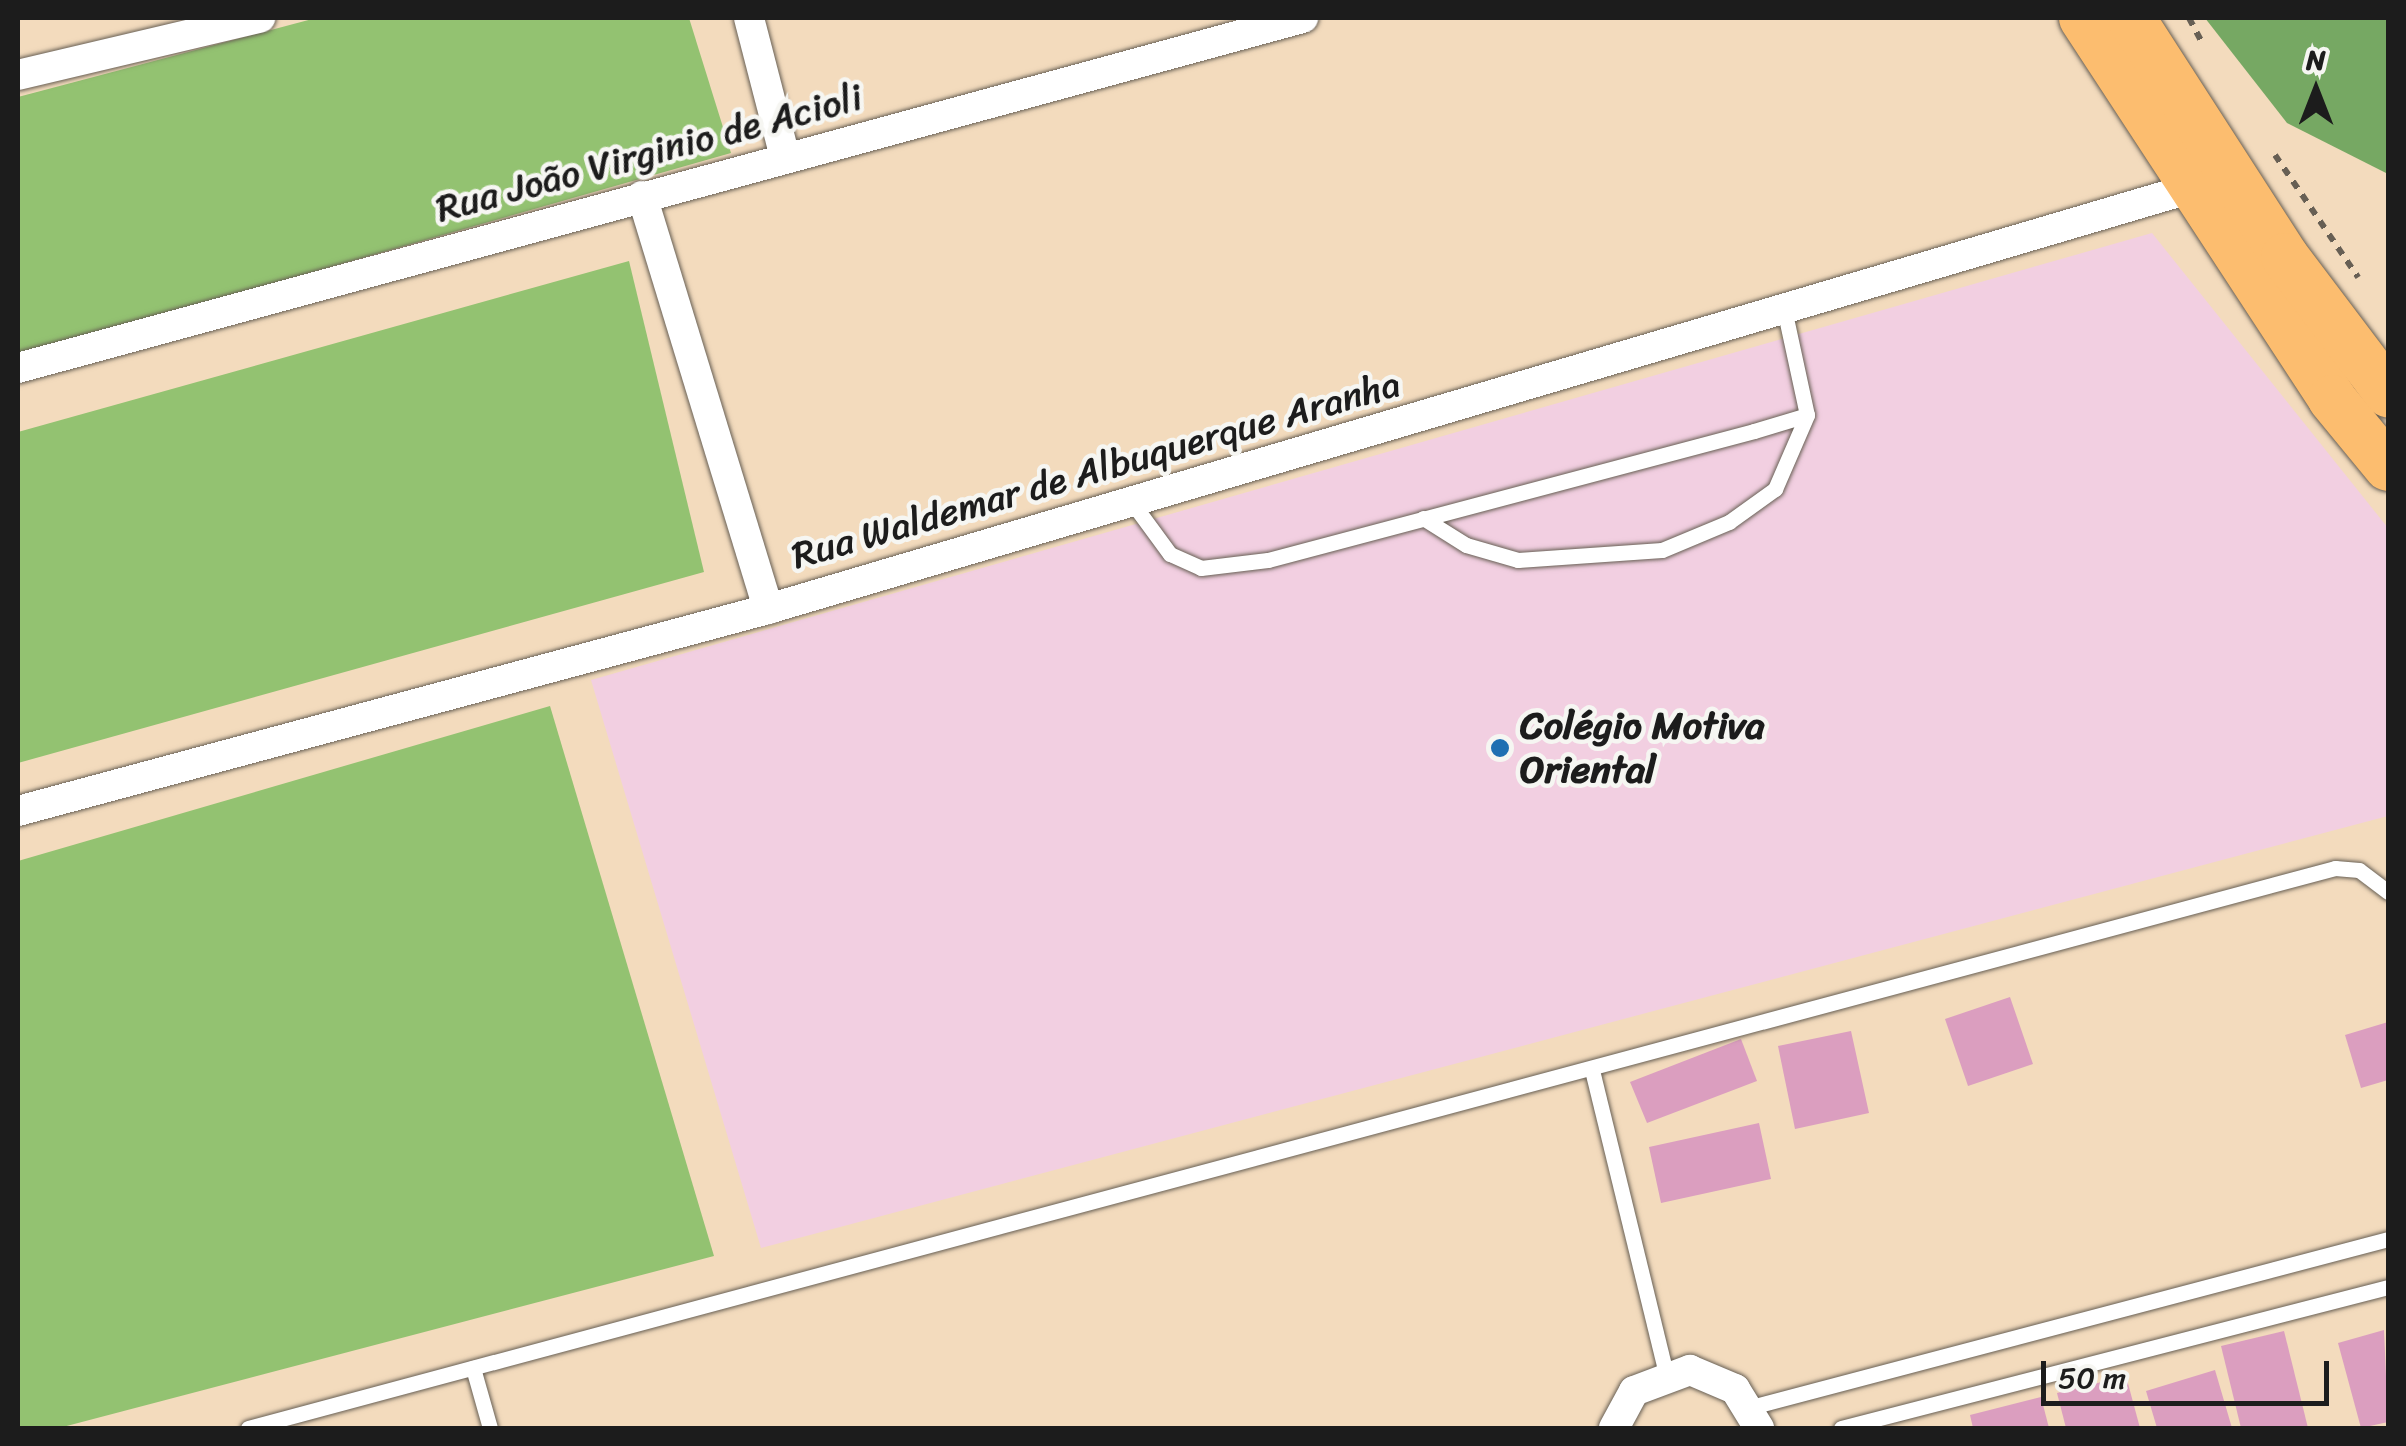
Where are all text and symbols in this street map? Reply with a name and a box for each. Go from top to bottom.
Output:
text: N [2306,35,2326,84]
north arrow [2266,40,2366,140]
street label: Rua João Virginio de Acioli [430,74,868,232]
street label: Rua Waldemar de Albuquerque Aranha [787,361,1405,579]
place label: Colégio Motiva Oriental [1520,703,1766,792]
marker: Colégio Motiva Oriental [1489,737,1511,759]
scale bar [2046,1341,2334,1403]
text: 50 m [2058,1351,2126,1405]

